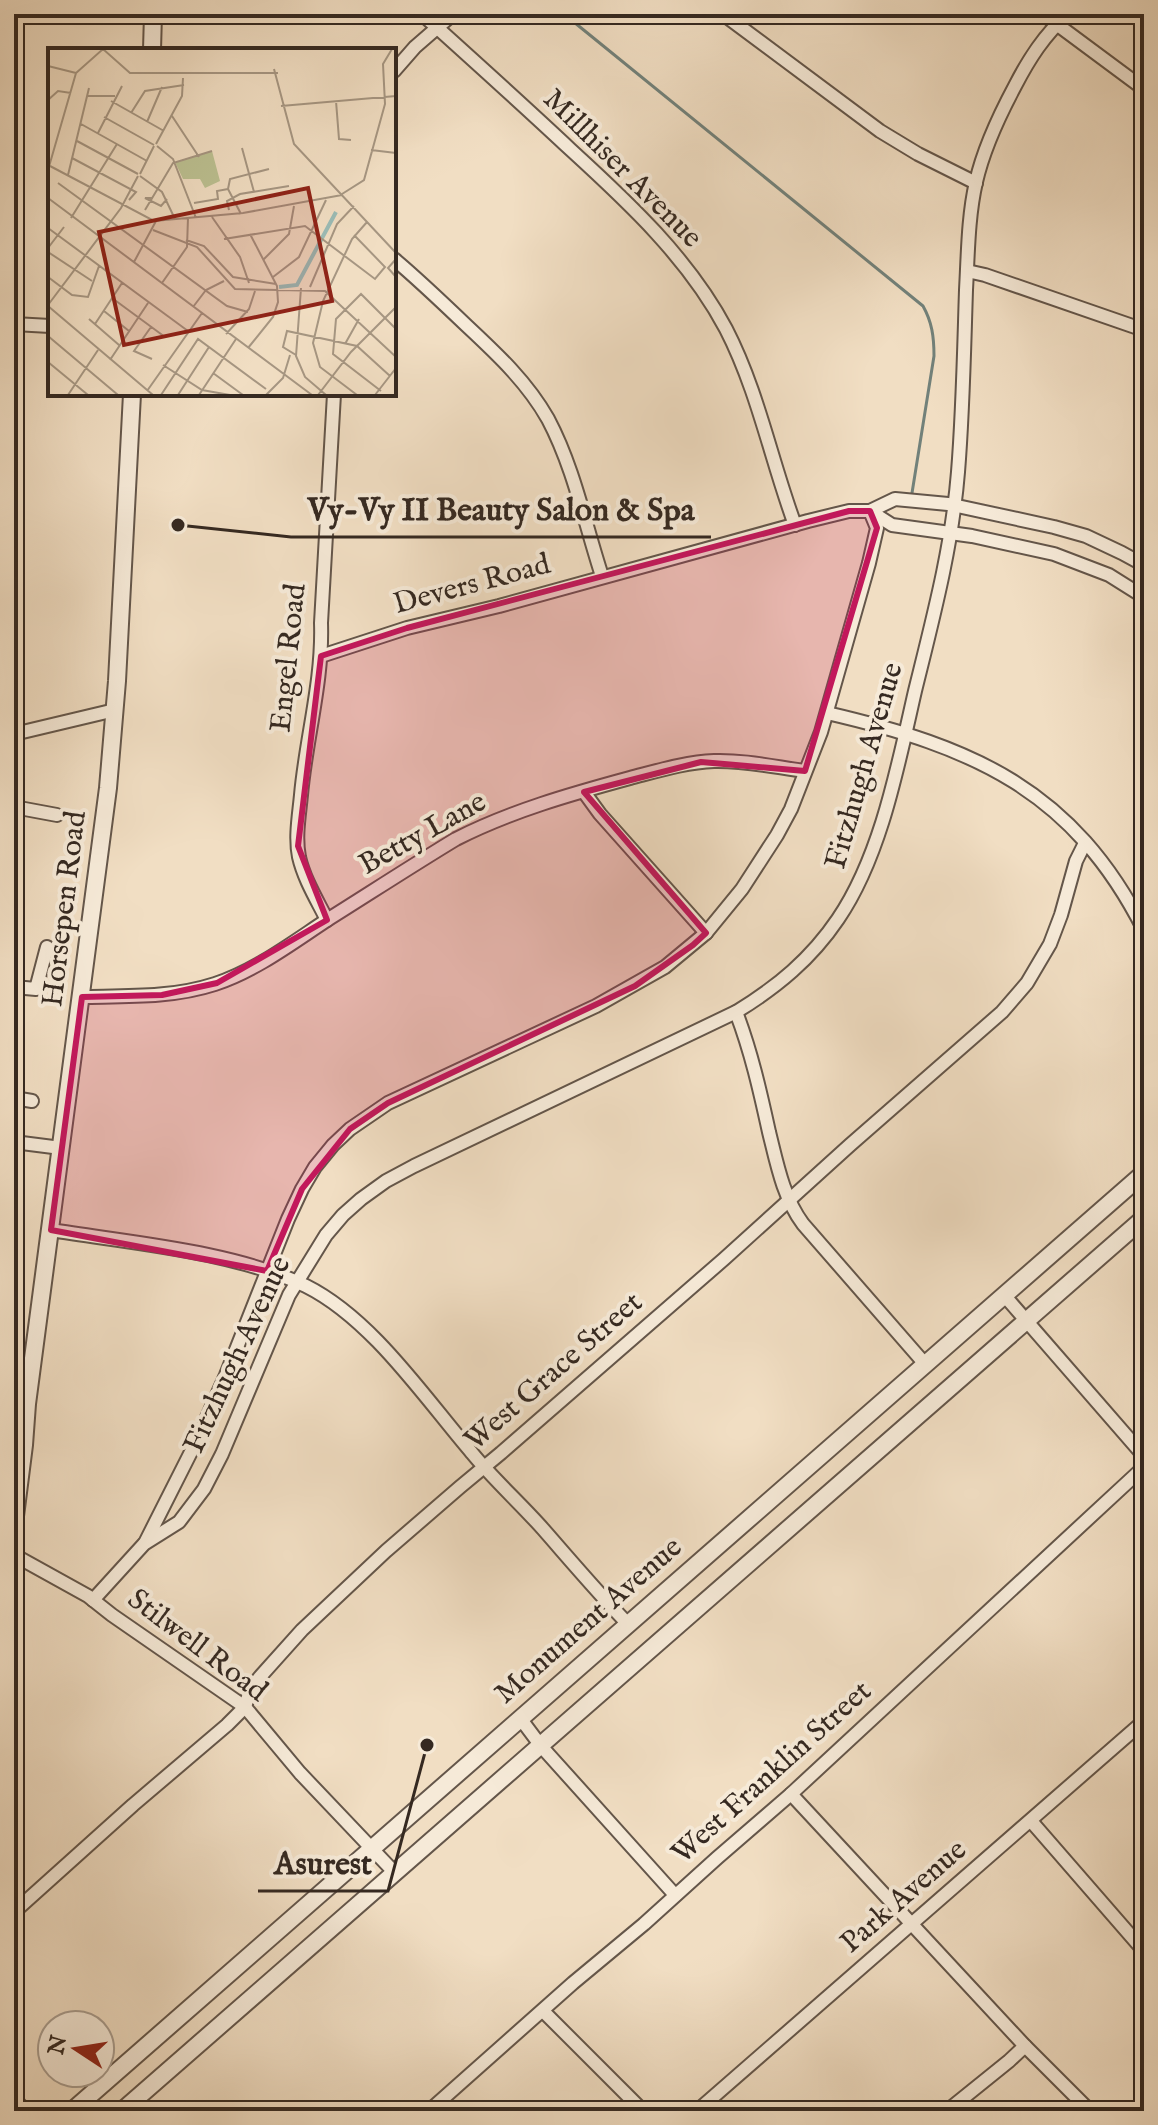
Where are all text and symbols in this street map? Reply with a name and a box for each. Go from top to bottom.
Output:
inset map [48,48,396,396]
street label: Millhiser Avenue [534,81,710,257]
callout: Vy-Vy II Beauty Salon & Spa [291,481,711,537]
text: Vy-Vy II Beauty Salon & Spa [306,491,696,532]
street label: Devers Road [389,546,555,624]
street label: Engel Road [262,581,316,734]
street label: Fitzhugh Avenue [817,658,913,874]
street label: Betty Lane [353,784,493,884]
street label: Horsepen Road [34,808,96,1009]
street label: Fitzhugh Avenue [176,1250,300,1460]
street label: West Grace Street [457,1284,651,1460]
street label: Monument Avenue [487,1529,691,1713]
street label: Stilwell Road [119,1581,275,1712]
street label: West Franklin Street [664,1673,880,1873]
street label: Park Avenue [833,1832,975,1962]
callout: Asurest [258,1835,388,1891]
text: Asurest [272,1845,372,1886]
north arrow [36,2009,116,2089]
text: N [43,2033,74,2058]

